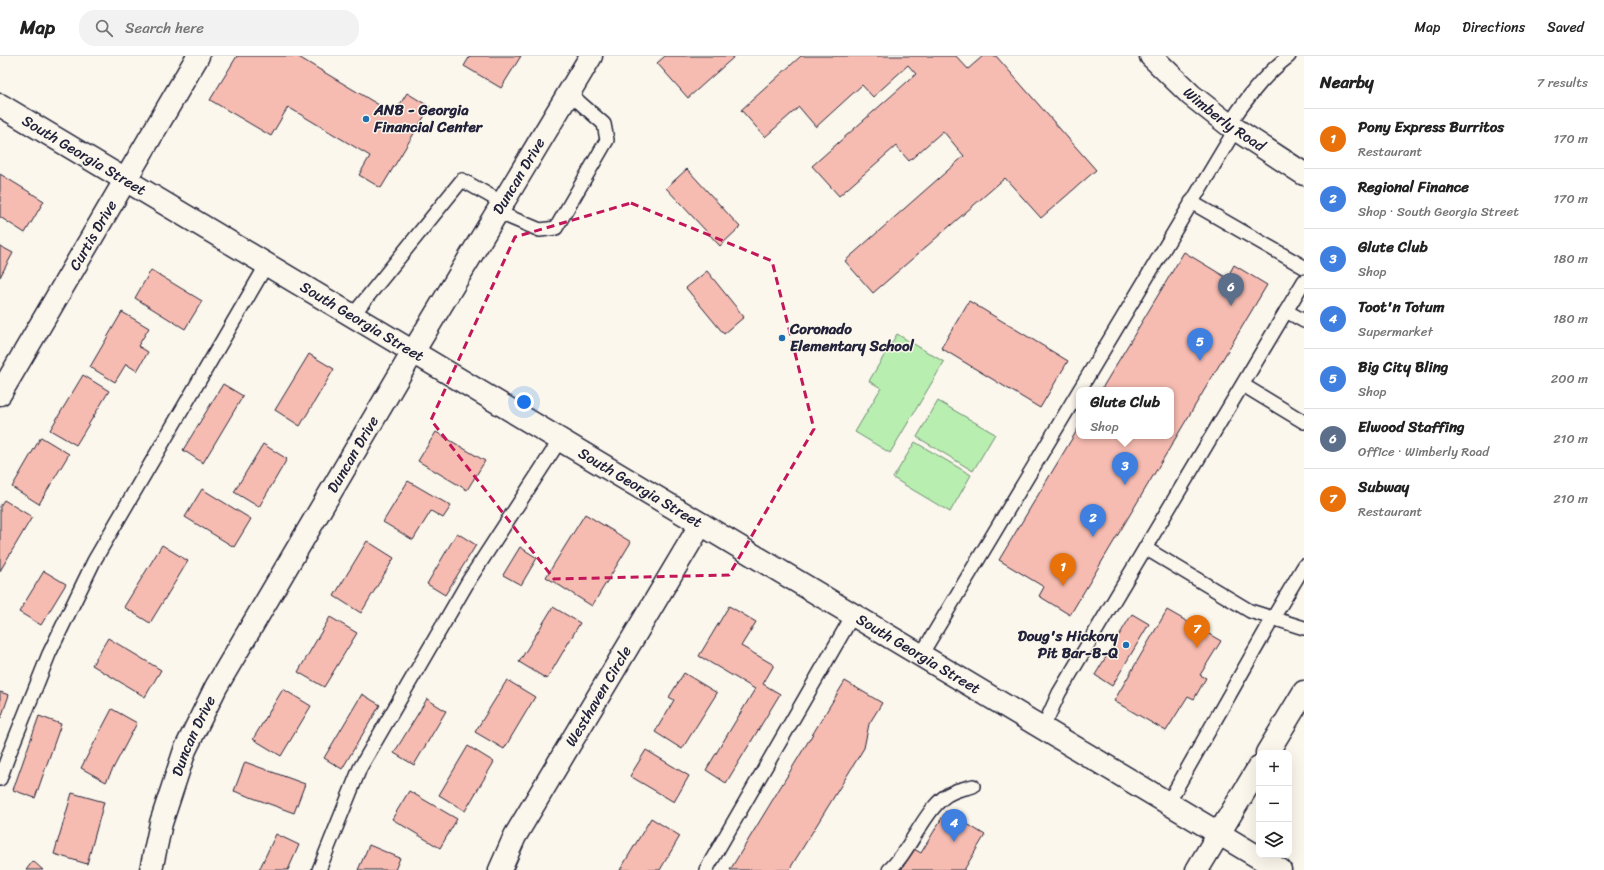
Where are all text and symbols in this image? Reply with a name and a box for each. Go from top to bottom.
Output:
search box [79,10,359,46]
text: Map [20,11,55,44]
text: Search here [125,15,204,41]
text: Map [1414,15,1440,40]
text: Directions [1462,15,1525,40]
text: Saved [1547,15,1584,40]
icon: search [93,17,115,39]
text: Nearby [1320,67,1374,97]
text: 7 results [1537,71,1588,94]
street label: Wimberly Road [1177,81,1272,159]
place label: ANB - Georgia Financial Center [373,97,484,140]
street label: South Georgia Street [17,108,152,203]
marker: ANB - Georgia Financial Center [361,114,371,124]
text: Pony Express Burritos [1358,114,1504,140]
text: 1 [1330,127,1336,150]
text: 170 m [1553,127,1588,150]
street label: Duncan Drive [485,132,552,220]
text: Restaurant [1358,140,1422,163]
text: Regional Finance [1358,174,1469,200]
text: 2 [1329,187,1337,210]
text: 170 m [1553,187,1588,210]
street label: Curtis Drive [62,195,124,276]
text: Shop · South Georgia Street [1358,200,1519,223]
text: Glute Club [1358,234,1428,260]
text: 3 [1329,247,1337,270]
text: 180 m [1553,247,1588,270]
text: Shop [1358,260,1386,283]
pin: 6 [1218,273,1244,306]
street label: South Georgia Street [295,274,430,369]
text: Toot'n Totum [1358,294,1444,320]
text: 4 [1329,307,1337,330]
text: 180 m [1553,307,1588,330]
place label: Coronado Elementary School [789,316,915,359]
text: Supermarket [1358,320,1433,343]
pin: 5 [1187,328,1213,361]
marker: Coronado Elementary School [777,333,787,343]
text: Big City Bling [1358,354,1448,380]
text: 5 [1329,367,1337,390]
text: 200 m [1551,367,1588,390]
text: Shop [1358,380,1386,403]
popup [1076,387,1174,439]
text: Glute Club [1090,389,1160,415]
your location [514,392,534,412]
street label: Duncan Drive [320,410,386,498]
text: Elwood Staffing [1358,414,1465,440]
text: Shop [1090,415,1119,438]
text: 6 [1329,427,1337,450]
text: 210 m [1553,427,1588,450]
street label: South Georgia Street [573,440,708,535]
text: Office · Wimberly Road [1358,440,1489,463]
pin: 3 [1112,452,1138,485]
text: Subway [1358,474,1409,500]
text: 7 [1329,487,1337,510]
text: 210 m [1553,487,1588,510]
text: Restaurant [1358,500,1422,523]
pin: 2 [1080,504,1106,537]
pin: 1 [1050,553,1076,586]
street label: South Georgia Street [851,607,986,702]
pin: 7 [1184,615,1210,648]
place label: Doug's Hickory Pit Bar-B-Q [1018,623,1118,666]
street label: Westhaven Circle [558,640,639,752]
marker: Doug's Hickory Pit Bar-B-Q [1121,640,1131,650]
street label: Duncan Drive [164,691,223,780]
map controls [1256,750,1292,858]
button: + [1256,750,1292,786]
button: − [1256,786,1292,822]
pin: 4 [941,809,967,842]
button: layers [1256,822,1292,858]

